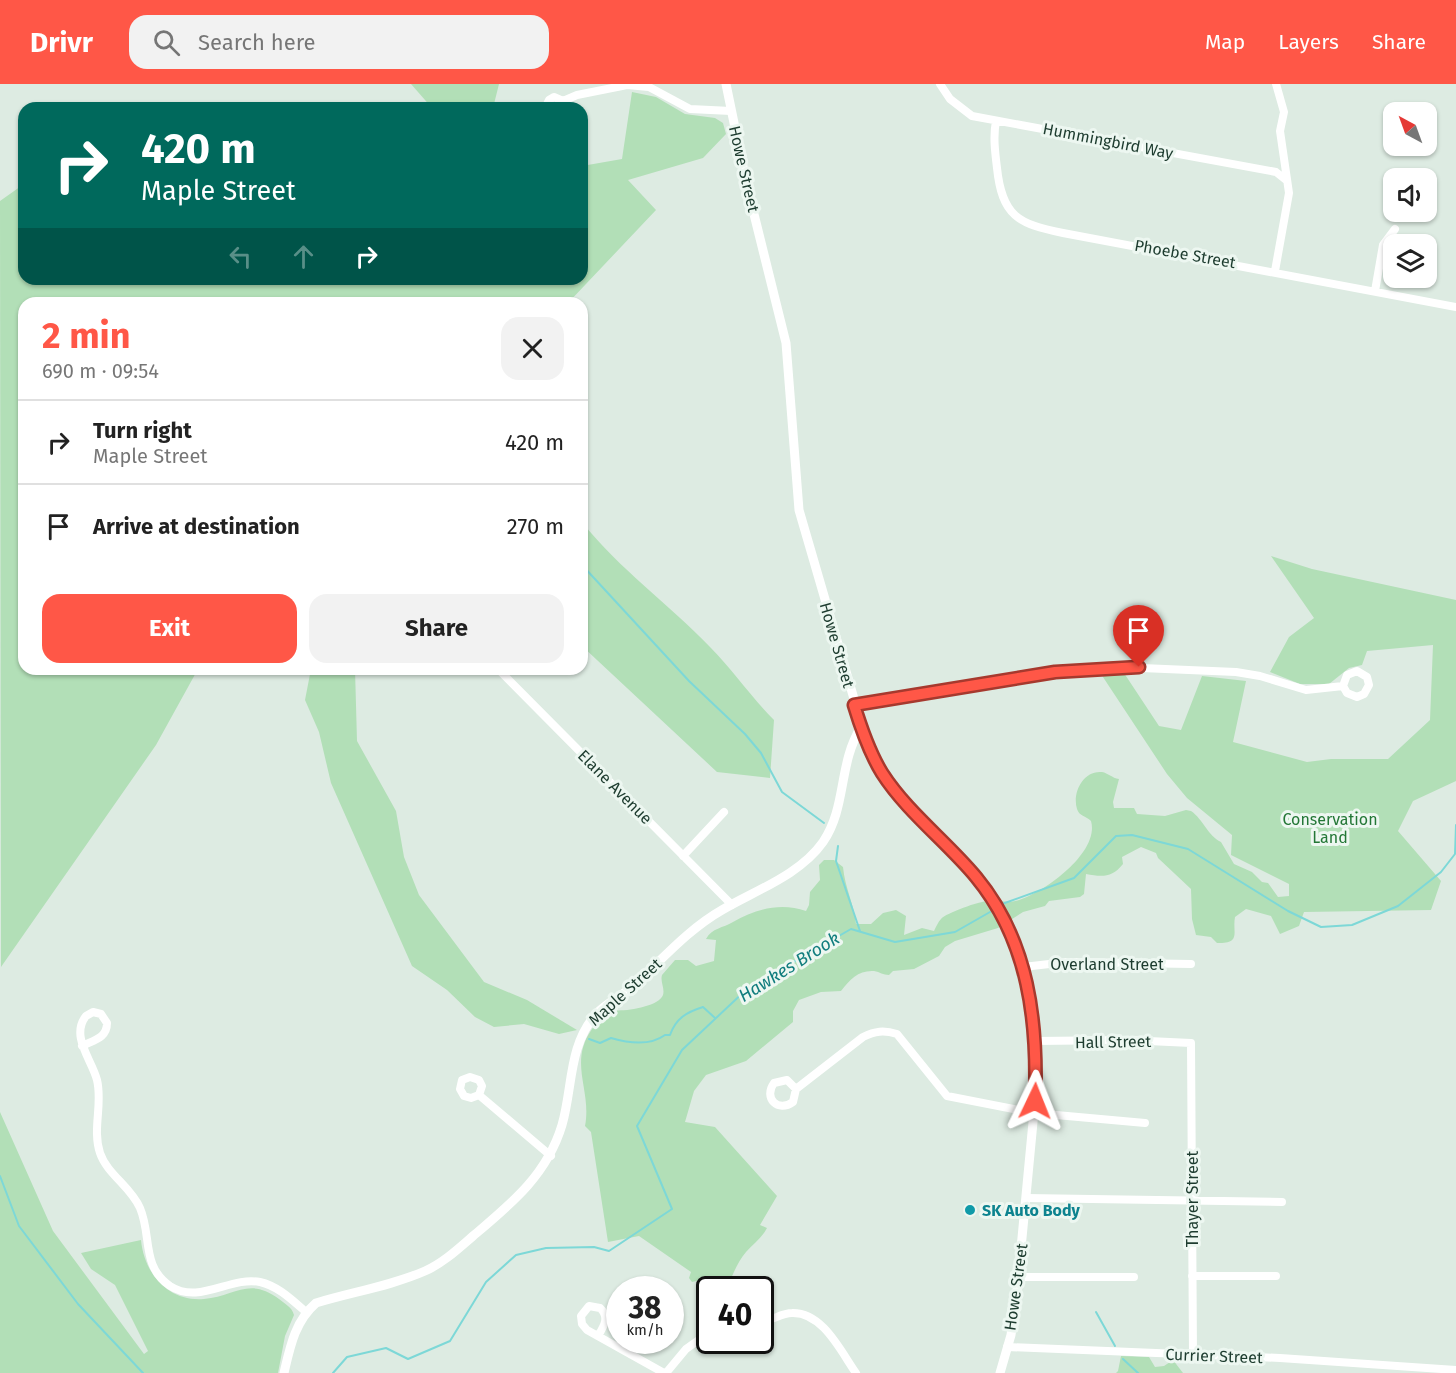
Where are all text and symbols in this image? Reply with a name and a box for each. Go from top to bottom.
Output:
search box [129,15,549,69]
text: Drivr [30,26,93,59]
icon: search [150,26,183,59]
text: Search here [198,29,315,56]
text: Map [1205,29,1245,55]
text: Layers [1278,29,1339,55]
text: Share [1372,29,1426,55]
north arrow [1383,102,1437,156]
map controls [1383,102,1437,288]
street label: Hummingbird Way [1041,119,1175,163]
text: 420 m [141,124,256,174]
street label: Howe Street [725,124,763,214]
icon: right [42,126,120,204]
button: sound [1383,168,1437,222]
text: Maple Street [141,175,296,207]
button: layers [1383,234,1437,288]
street label: Phoebe Street [1133,236,1237,272]
icon: left [224,240,257,273]
icon: ahead [287,240,320,273]
icon: right [350,240,383,273]
text: 2 min [42,314,131,358]
button: close [501,317,564,380]
text: 690 m · 09:54 [42,359,159,383]
text: Turn right [93,417,192,444]
icon: right [42,426,75,459]
text: 420 m [505,429,564,456]
text: Maple Street [93,444,208,468]
icon: arrive [42,510,75,543]
text: Arrive at destination [93,513,300,540]
text: 270 m [507,513,564,540]
button: Exit [42,594,297,663]
button: Share [309,594,564,663]
street label: Howe Street [816,600,858,690]
pin [1113,605,1164,667]
icon: arrive [1122,614,1155,647]
street label: Elane Avenue [574,746,656,828]
park label: Conservation Land [1282,810,1378,847]
water label: Hawkes Brook [734,927,844,1007]
street label: Maple Street [585,954,666,1030]
street label: Overland Street [1050,955,1164,974]
street label: Hall Street [1075,1032,1152,1052]
position arrow [1003,1069,1067,1133]
street label: Thayer Street [1183,1151,1202,1247]
place label: SK Auto Body [982,1201,1081,1220]
marker: SK Auto Body [963,1203,977,1217]
street label: Howe Street [1000,1242,1032,1332]
speed limit sign: 40 [696,1276,774,1354]
text: 38 [628,1290,662,1326]
text: km/h [626,1321,664,1339]
street label: Currier Street [1165,1345,1263,1367]

